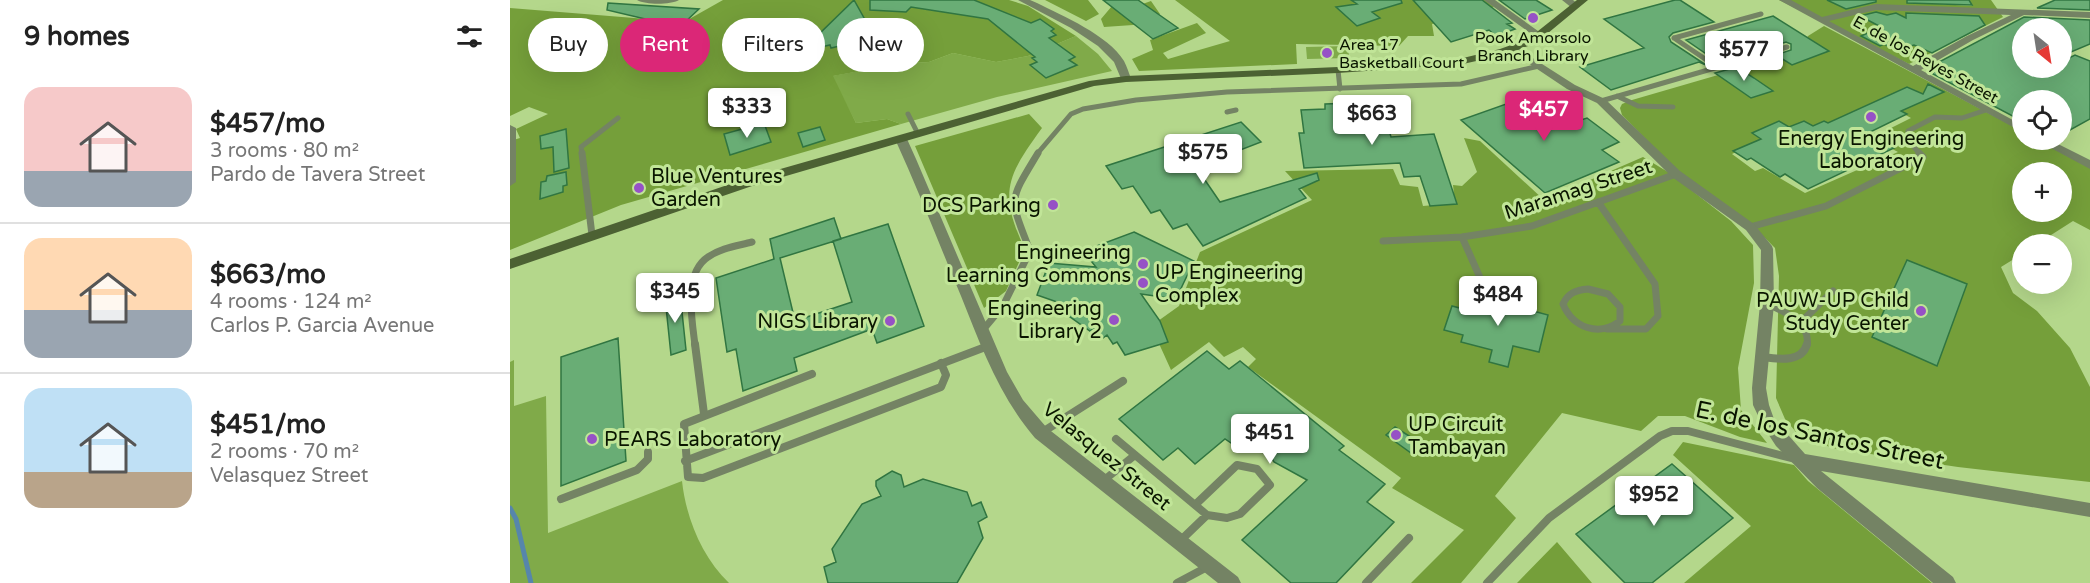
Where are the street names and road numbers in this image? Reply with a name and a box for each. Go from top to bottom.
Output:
street label: E. de los Reyes Street [1849,12,2002,108]
street label: Maramag Street [1501,155,1656,225]
street label: E. de los Santos Street [1693,395,1947,476]
street label: Velasquez Street [1037,398,1176,516]

